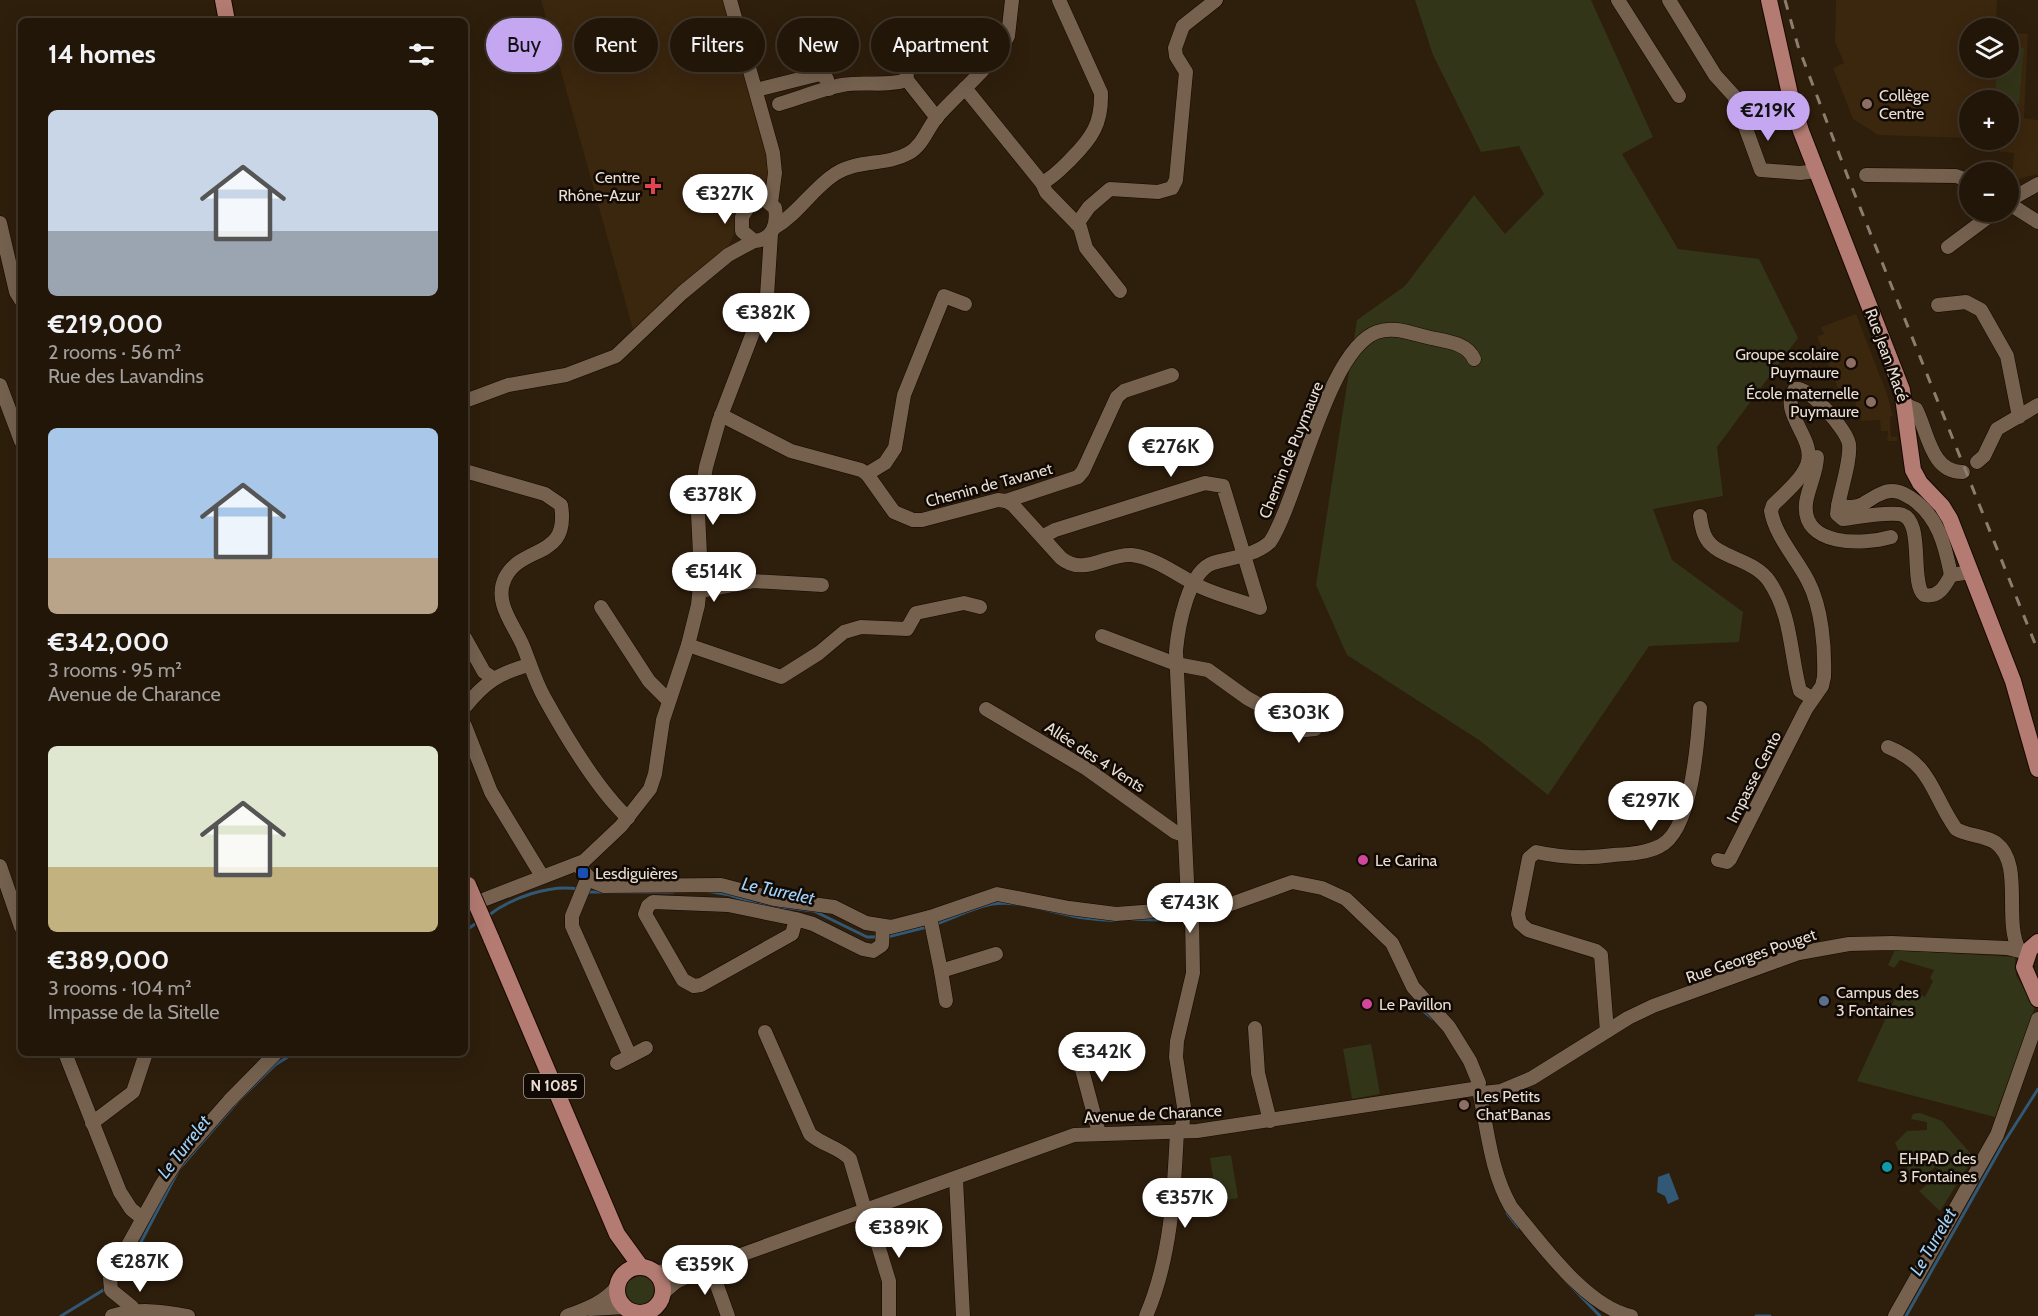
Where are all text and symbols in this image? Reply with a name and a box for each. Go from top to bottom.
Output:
chip: Buy [486,18,562,72]
chip: Rent [574,18,658,72]
chip: Filters [670,18,765,72]
chip: New [777,18,859,72]
chip: Apartment [871,18,1010,72]
map controls [1959,18,2019,222]
button: layers [1959,18,2019,78]
text: 14 homes [48,38,156,70]
icon: filters [405,38,438,71]
place label: Collège Centre [1879,86,1929,123]
button: + [1959,90,2019,150]
pin: €219K [1726,91,1810,142]
marker: Collège Centre [1860,97,1874,111]
text: €219K [1741,98,1795,122]
icon: home [189,149,297,257]
button: − [1959,162,2019,222]
place label: Centre Rhône-Azur [558,168,641,205]
pin: €327K [683,174,767,225]
marker: Centre Rhône-Azur [644,177,662,195]
text: €327K [697,181,753,205]
pin: €382K [724,293,808,344]
text: €382K [737,300,795,324]
street label: Rue Jean Macé [1861,306,1913,404]
text: €219,000 [48,308,163,340]
text: 2 rooms · 56 m² [48,340,181,364]
place label: Groupe scolaire Puymaure [1735,345,1839,382]
marker: Groupe scolaire Puymaure [1844,356,1858,370]
text: Rue des Lavandins [48,364,204,388]
street label: Chemin de Puymaure [1255,379,1327,521]
place label: École maternelle Puymaure [1746,384,1859,421]
marker: École maternelle Puymaure [1864,395,1878,409]
pin: €276K [1129,427,1213,478]
text: €276K [1143,434,1199,458]
street label: Chemin de Tavanet [924,459,1055,511]
icon: home [189,467,297,575]
pin: €378K [671,475,755,526]
text: €378K [684,482,742,506]
pin: €514K [672,552,756,603]
text: €514K [686,559,742,583]
text: €342,000 [48,626,169,658]
text: 3 rooms · 95 m² [48,658,182,682]
text: Avenue de Charance [48,682,221,706]
pin: €303K [1257,693,1341,744]
text: €303K [1268,700,1330,724]
street label: Allée des 4 Vents [1042,718,1149,797]
street label: Impasse Cento [1723,728,1785,826]
pin: €297K [1609,781,1693,832]
icon: home [189,785,297,893]
text: €297K [1622,788,1680,812]
place label: Le Carina [1375,851,1438,870]
marker: Le Carina [1356,853,1370,867]
place label: Lesdiguières [595,864,678,883]
marker: Lesdiguières [576,866,590,880]
water label: Le Turrelet [740,873,817,910]
pin: €743K [1148,883,1232,934]
text: €743K [1161,890,1219,914]
street label: Rue Georges Pouget [1683,925,1819,987]
text: €389,000 [48,944,169,976]
text: 3 rooms · 104 m² [48,976,192,1000]
place label: Campus des 3 Fontaines [1836,983,1919,1020]
marker: Campus des 3 Fontaines [1817,994,1831,1008]
place label: Le Pavillon [1379,995,1452,1014]
marker: Le Pavillon [1360,997,1374,1011]
text: Impasse de la Sitelle [48,1000,219,1024]
pin: €342K [1060,1032,1144,1083]
text: €342K [1072,1039,1132,1063]
road number: N 1085 [524,1074,584,1098]
place label: Les Petits Chat'Banas [1476,1087,1551,1124]
marker: Les Petits Chat'Banas [1457,1098,1471,1112]
street label: Avenue de Charance [1084,1101,1222,1127]
water label: Le Turrelet [153,1111,216,1183]
place label: EHPAD des 3 Fontaines [1899,1149,1977,1186]
marker: EHPAD des 3 Fontaines [1880,1160,1894,1174]
pin: €357K [1143,1178,1227,1229]
text: €357K [1156,1185,1214,1209]
water label: Le Turrelet [1905,1204,1961,1279]
pin: €389K [857,1208,941,1259]
text: €389K [869,1215,929,1239]
pin: €287K [98,1242,182,1293]
pin: €359K [663,1245,747,1296]
text: €287K [111,1249,169,1273]
text: €359K [676,1252,734,1276]

